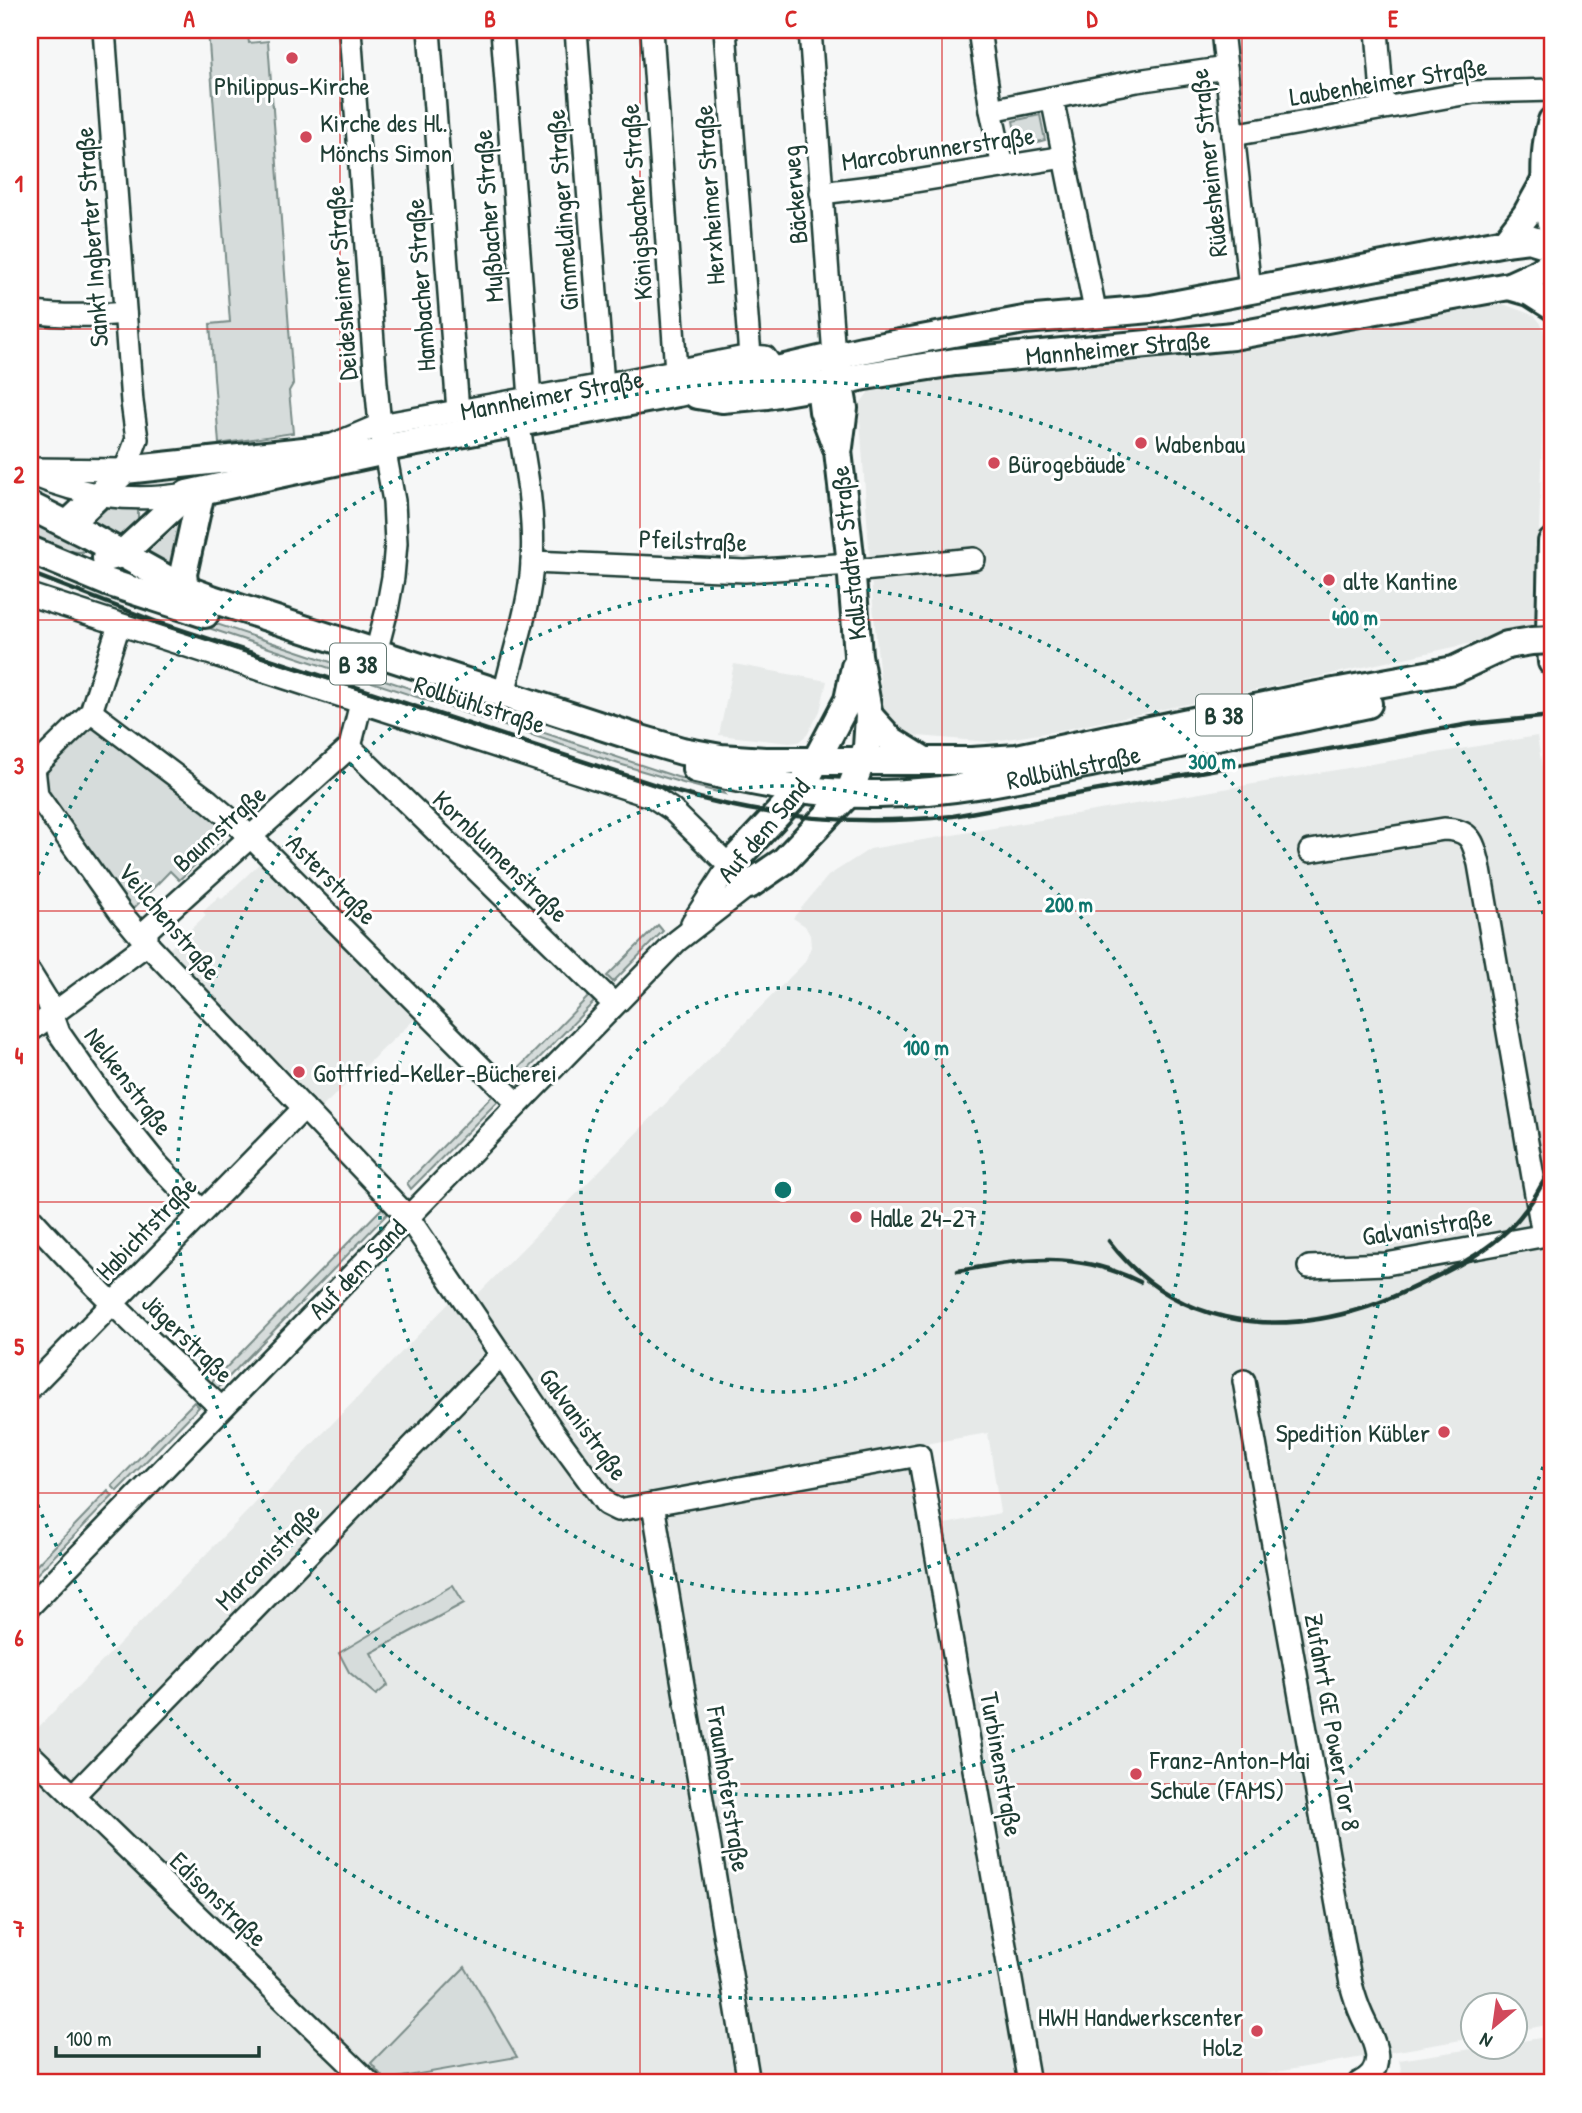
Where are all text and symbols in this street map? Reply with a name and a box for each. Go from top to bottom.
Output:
text: A [183,3,195,34]
text: B [484,3,496,34]
text: C [785,3,797,34]
text: D [1087,3,1099,34]
text: E [1388,3,1399,34]
street label: Laubenheimer Straße [1287,48,1489,114]
marker: Philippus-Kirche [284,50,300,66]
street label: Rüdesheimer Straße [1181,67,1235,259]
place label: Philippus-Kirche [214,68,370,103]
street label: Königsbacher Straße [612,103,660,301]
street label: Herxheimer Straße [685,104,733,286]
place label: Kirche des Hl. Mönchs Simon [320,105,452,170]
street label: Gimmeldinger Straße [538,108,586,312]
street label: Marcobrunnerstraße [839,117,1037,179]
street label: Sankt Ingberter Straße [66,126,116,348]
street label: Mußbacher Straße [465,128,511,304]
marker: Kirche des Hl. Mönchs Simon [298,129,314,145]
street label: Bäckerweg [772,144,816,246]
text: 1 [15,168,23,199]
street label: Deidesheimer Straße [317,184,365,382]
street label: Hambacher Straße [396,197,444,373]
street label: Mannheimer Straße [1024,321,1212,373]
street label: Mannheimer Straße [457,360,646,428]
place label: Wabenbau [1155,426,1245,461]
marker: Wabenbau [1133,435,1149,451]
place label: Bürogebäude [1008,446,1126,481]
marker: Bürogebäude [986,455,1002,471]
text: 2 [14,459,25,490]
street label: Kallstadter Straße [821,464,875,642]
street label: Pfeilstraße [638,521,748,559]
place label: alte Kantine [1343,563,1458,598]
marker: alte Kantine [1321,572,1337,588]
text: 400 m [1332,603,1378,632]
road number: B 38 [330,644,386,684]
street label: Rollbühlstraße [410,666,550,742]
road number: B 38 [1196,694,1252,736]
street label: Rollbühlstraße [1004,735,1144,797]
text: 300 m [1188,747,1236,776]
text: 3 [14,750,24,781]
street label: Auf dem Sand [709,770,817,890]
street label: Baumstraße [165,777,273,879]
street label: Kornblumenstraße [425,782,577,930]
street label: Asterstraße [279,826,385,932]
street label: Veilchenstraße [110,855,230,987]
text: 200 m [1045,890,1093,919]
street label: Nelkenstraße [77,1020,181,1142]
text: 100 m [903,1033,949,1062]
text: 4 [15,1040,24,1071]
place label: Gottfried-Keller-Bücherei [313,1055,557,1090]
marker: Gottfried-Keller-Bücherei [291,1064,307,1080]
street label: Habichtstraße [88,1168,204,1288]
centre of rings [771,1178,795,1202]
street label: Galvanistraße [1360,1198,1494,1254]
place label: Halle 24-27 [870,1200,977,1235]
marker: Halle 24-27 [848,1209,864,1225]
street label: Auf dem Sand [300,1211,414,1327]
street label: Jägerstraße [134,1285,242,1391]
text: 5 [14,1331,24,1362]
street label: Galvanistraße [531,1361,637,1487]
place label: Spedition Kübler [1276,1415,1430,1450]
marker: Spedition Kübler [1436,1424,1452,1440]
street label: Marconistraße [207,1495,327,1617]
street label: Zufahrt GE Power Tor 8 [1297,1611,1369,1833]
text: 6 [14,1622,24,1653]
street label: Turbinenstraße [972,1689,1032,1839]
street label: Fraunhoferstraße [699,1703,759,1874]
place label: Franz-Anton-Mai Schule (FAMS) [1149,1742,1311,1807]
marker: Franz-Anton-Mai Schule (FAMS) [1128,1766,1144,1782]
street label: Edisonstraße [163,1844,275,1954]
text: 7 [12,1913,25,1944]
north arrow [1460,1990,1530,2060]
place label: HWH Handwerkscenter Holz [1038,1999,1243,2064]
scale bar [56,2015,259,2059]
marker: HWH Handwerkscenter Holz [1249,2023,1265,2039]
text: 100 m [66,2024,112,2053]
text: N [1475,2027,1496,2055]

